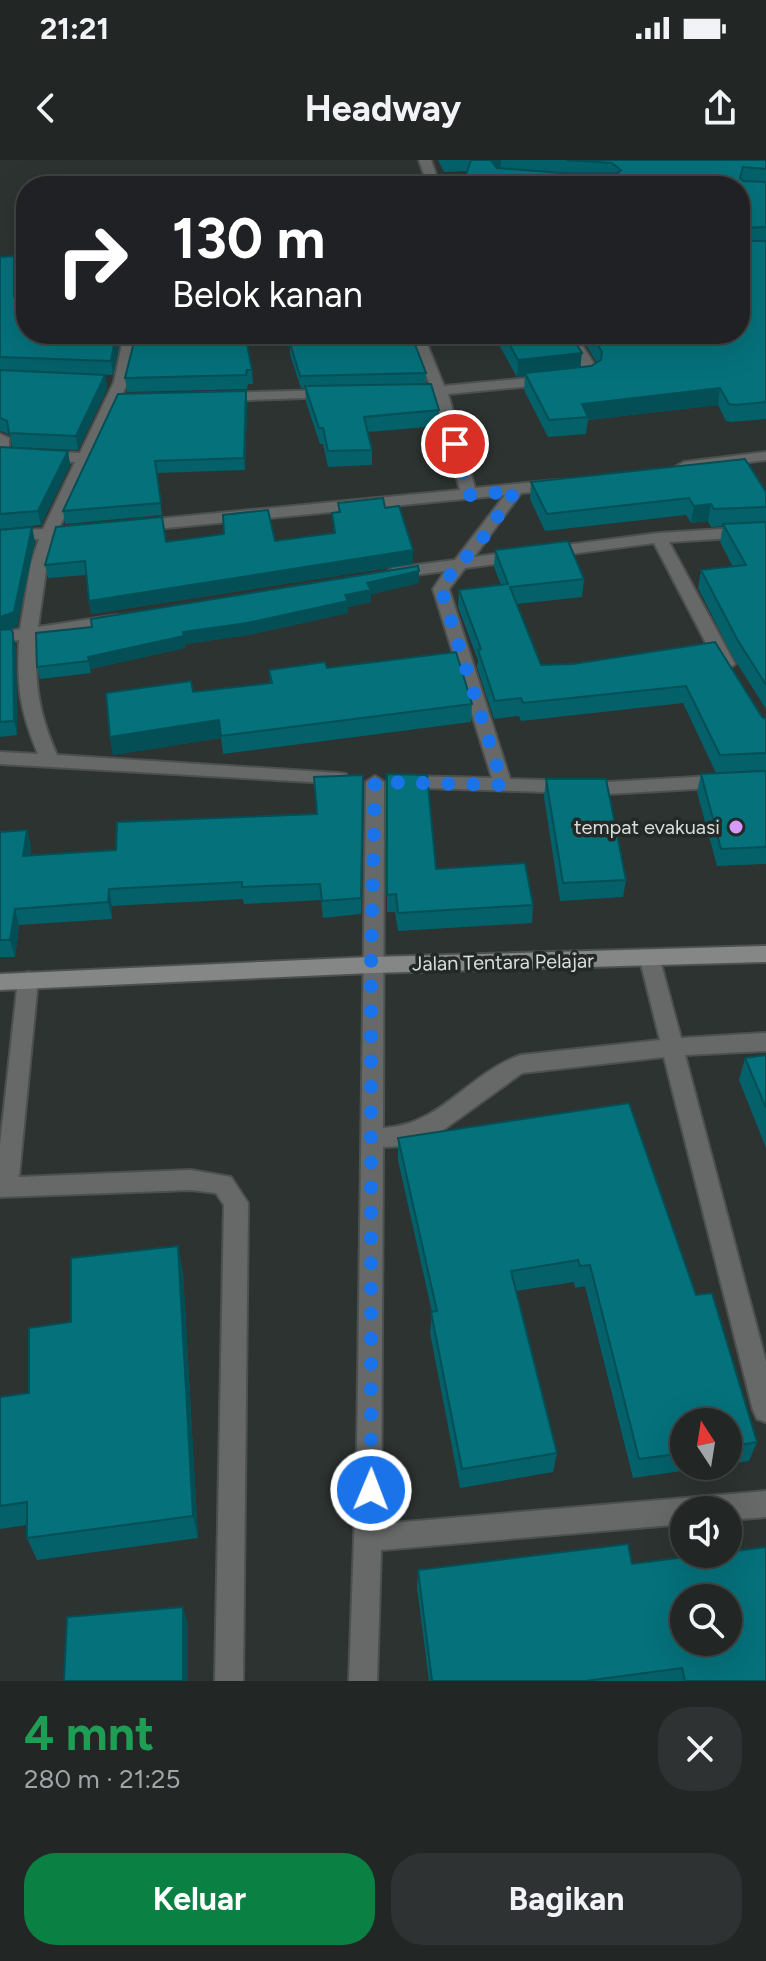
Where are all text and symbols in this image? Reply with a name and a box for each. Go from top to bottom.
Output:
text: 21:21 [40,10,109,47]
icon: back [24,86,68,130]
icon: share [698,86,742,130]
text: Headway [305,87,461,130]
text: 130 m [172,205,325,272]
icon: right [40,208,144,312]
text: Belok kanan [172,273,363,316]
pin [421,410,489,478]
icon: arrive [433,422,477,466]
place label: tempat evakuasi [574,815,720,839]
marker: tempat evakuasi [727,818,745,836]
street label: Jalan Tentara Pelajar [412,948,594,976]
north arrow [670,1408,742,1480]
map controls [670,1408,742,1656]
position arrow [329,1448,413,1532]
button: sound [670,1496,742,1568]
button: search [670,1584,742,1656]
text: 4 mnt [24,1704,154,1762]
button: close [658,1707,742,1791]
text: 280 m · 21:25 [24,1763,181,1795]
button: Keluar [24,1853,375,1945]
button: Bagikan [391,1853,742,1945]

